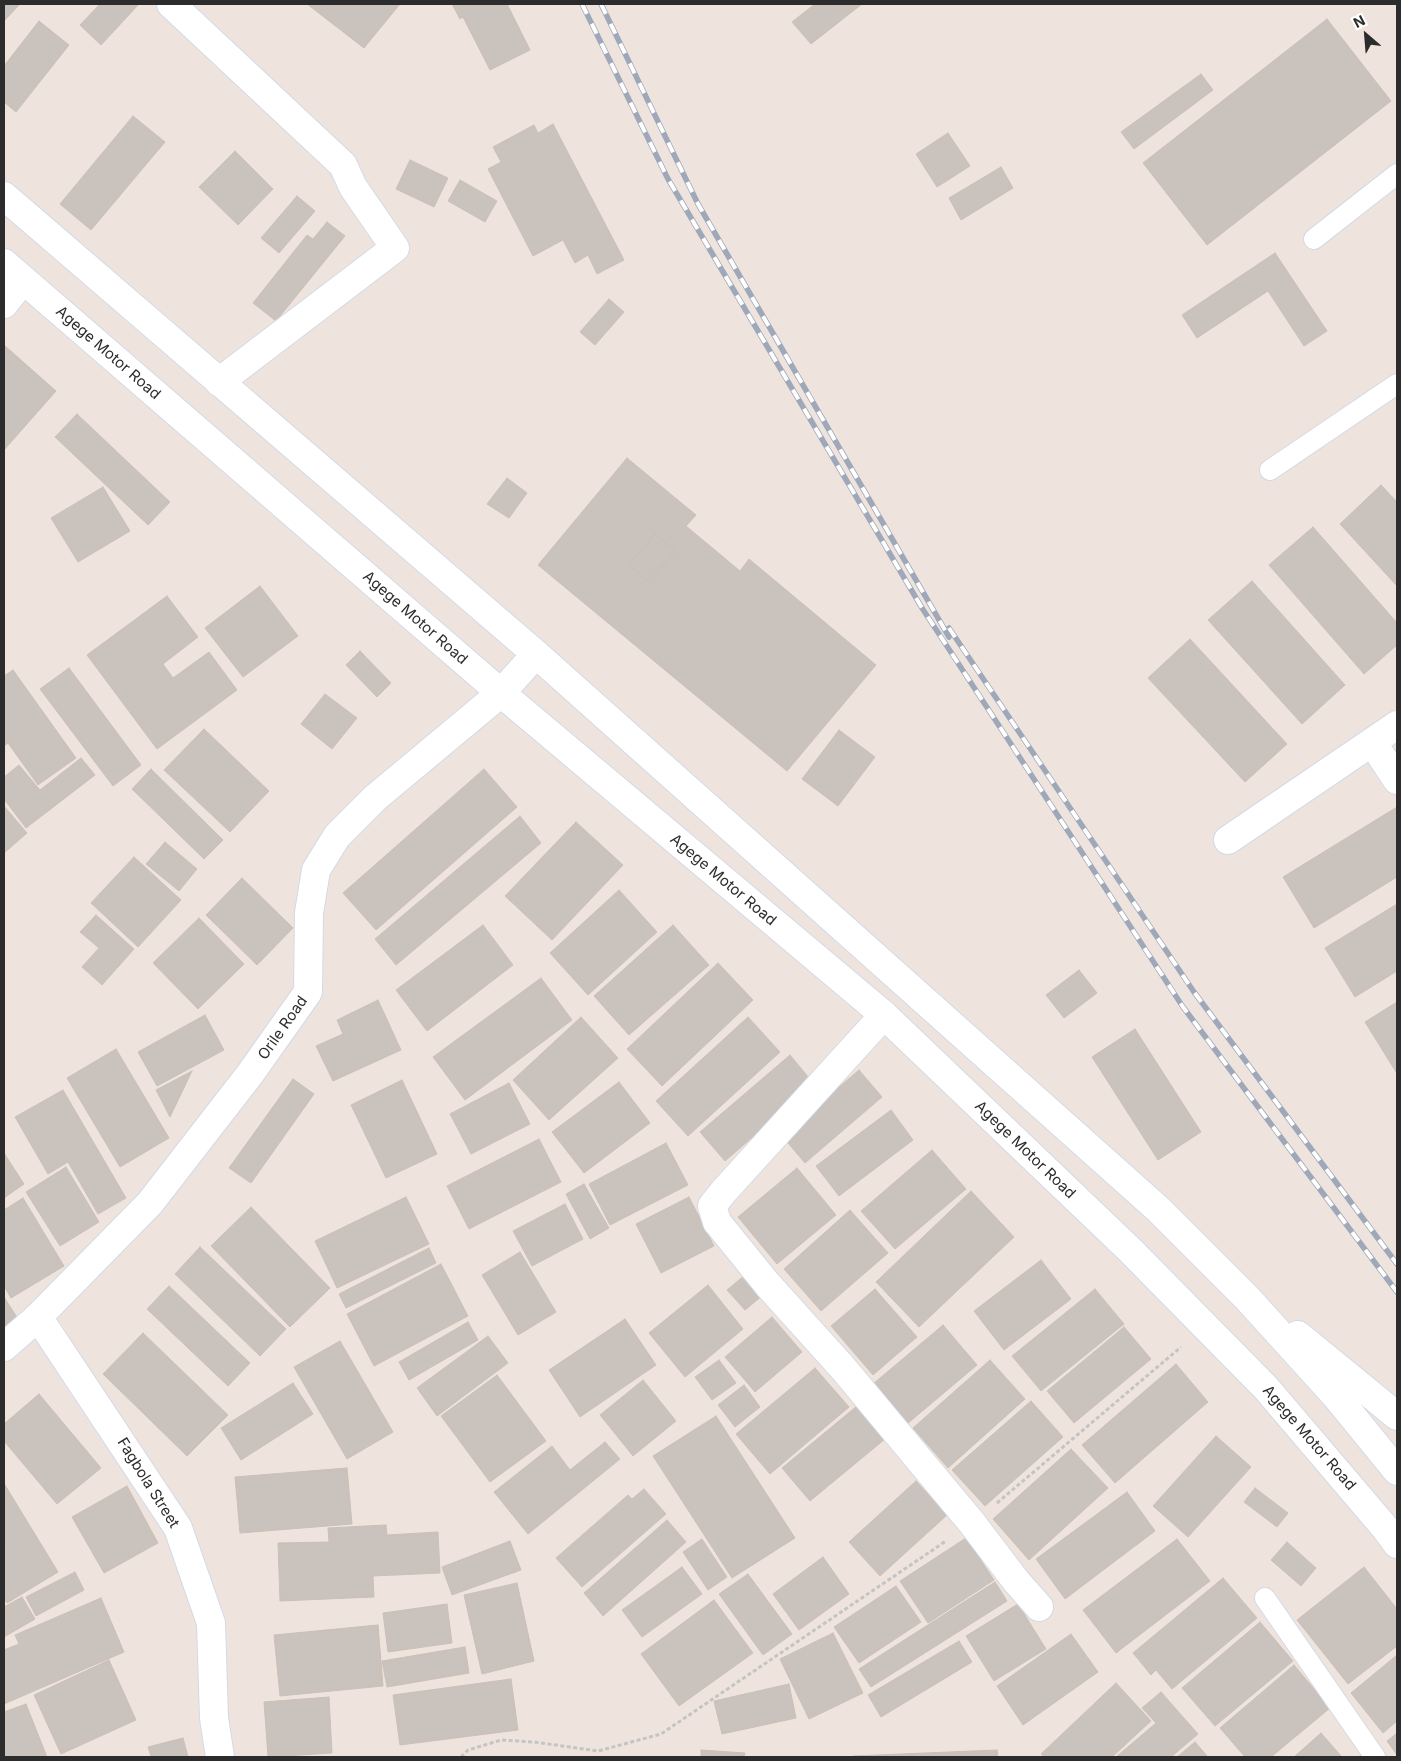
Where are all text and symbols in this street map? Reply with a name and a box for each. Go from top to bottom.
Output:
north arrow [1341,10,1391,60]
text: N [1350,11,1368,31]
street label: Agege Motor Road [52,303,164,403]
street label: Agege Motor Road [359,568,471,668]
street label: Agege Motor Road [666,830,780,930]
street label: Orile Road [254,993,312,1063]
street label: Agege Motor Road [971,1097,1079,1203]
street label: Agege Motor Road [1259,1382,1359,1494]
street label: Fagbola Street [113,1435,183,1531]

